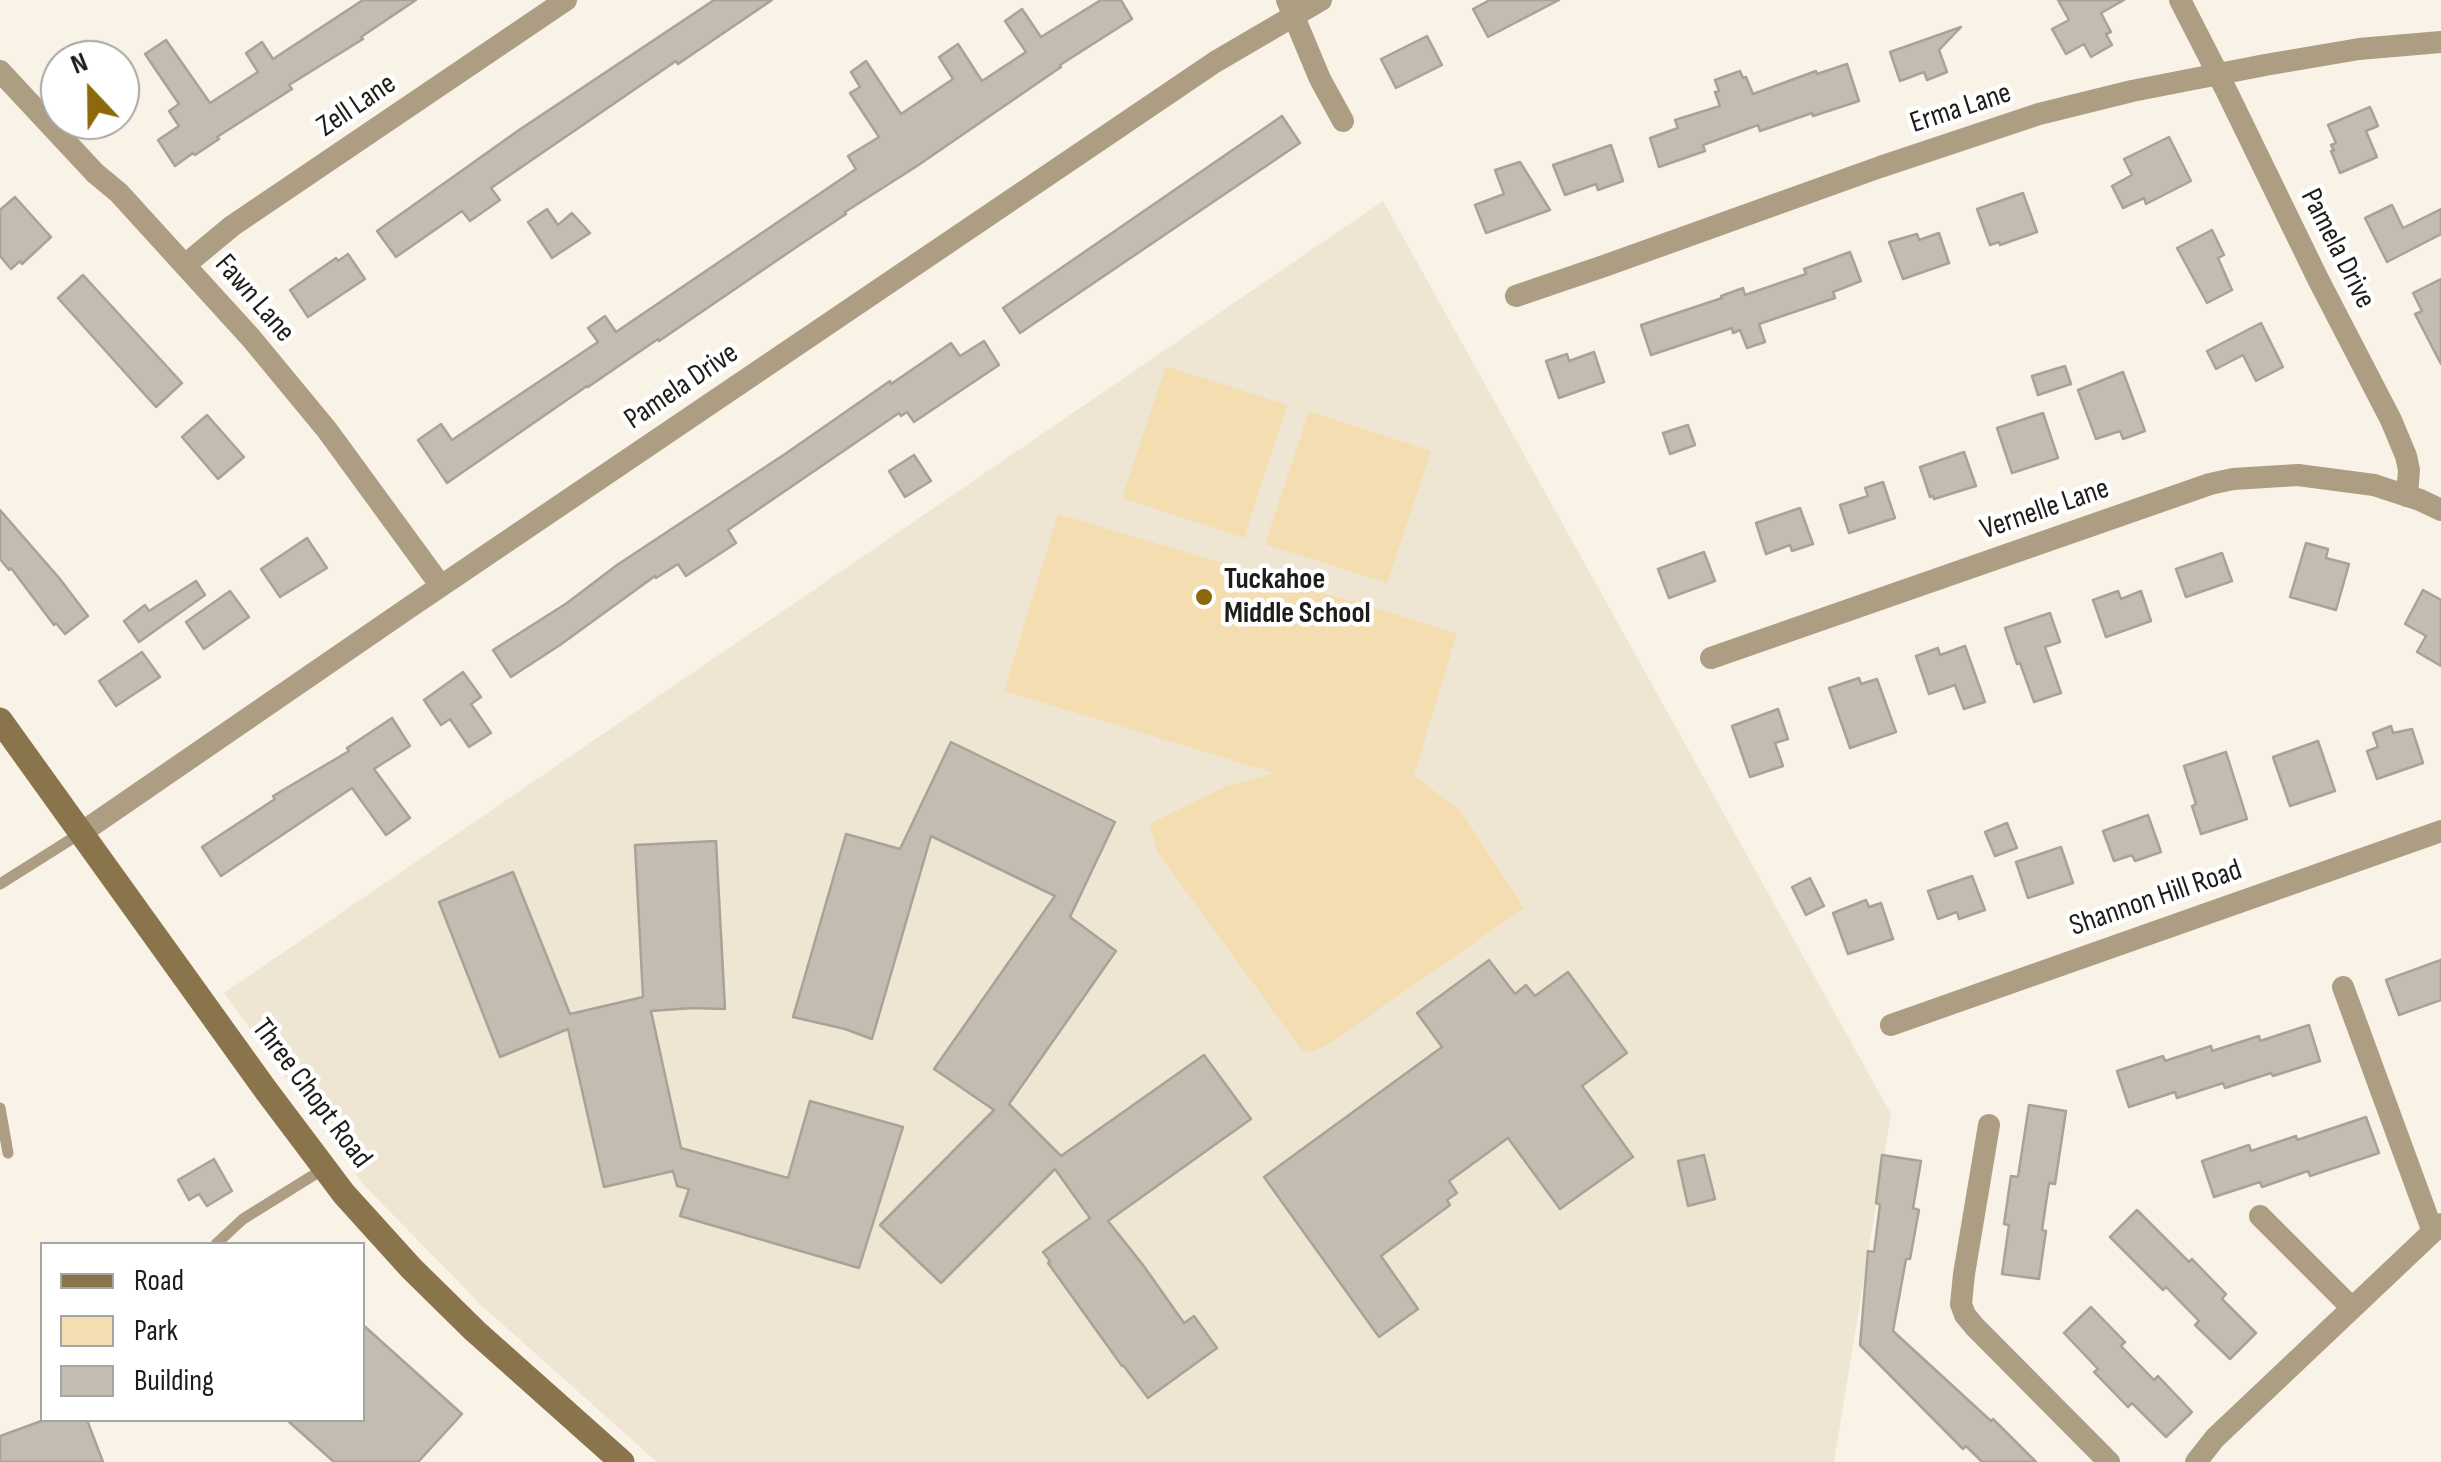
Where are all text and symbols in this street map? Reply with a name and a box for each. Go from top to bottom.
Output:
north arrow [40,40,140,140]
text: N [66,45,92,82]
street label: Zell Lane [311,67,403,145]
street label: Erma Lane [1906,76,2016,142]
street label: Pamela Drive [2292,183,2382,315]
street label: Fawn Lane [206,248,302,350]
street label: Pamela Drive [618,336,746,438]
street label: Vernelle Lane [1976,471,2114,549]
place label: Tuckahoe Middle School [1224,562,1371,632]
marker: Tuckahoe Middle School [1193,586,1215,608]
street label: Shannon Hill Road [2065,853,2247,945]
street label: Three Chopt Road [243,1012,379,1176]
legend [40,1242,365,1422]
text: Road [134,1263,184,1299]
text: Park [134,1313,178,1349]
text: Building [134,1363,214,1399]

